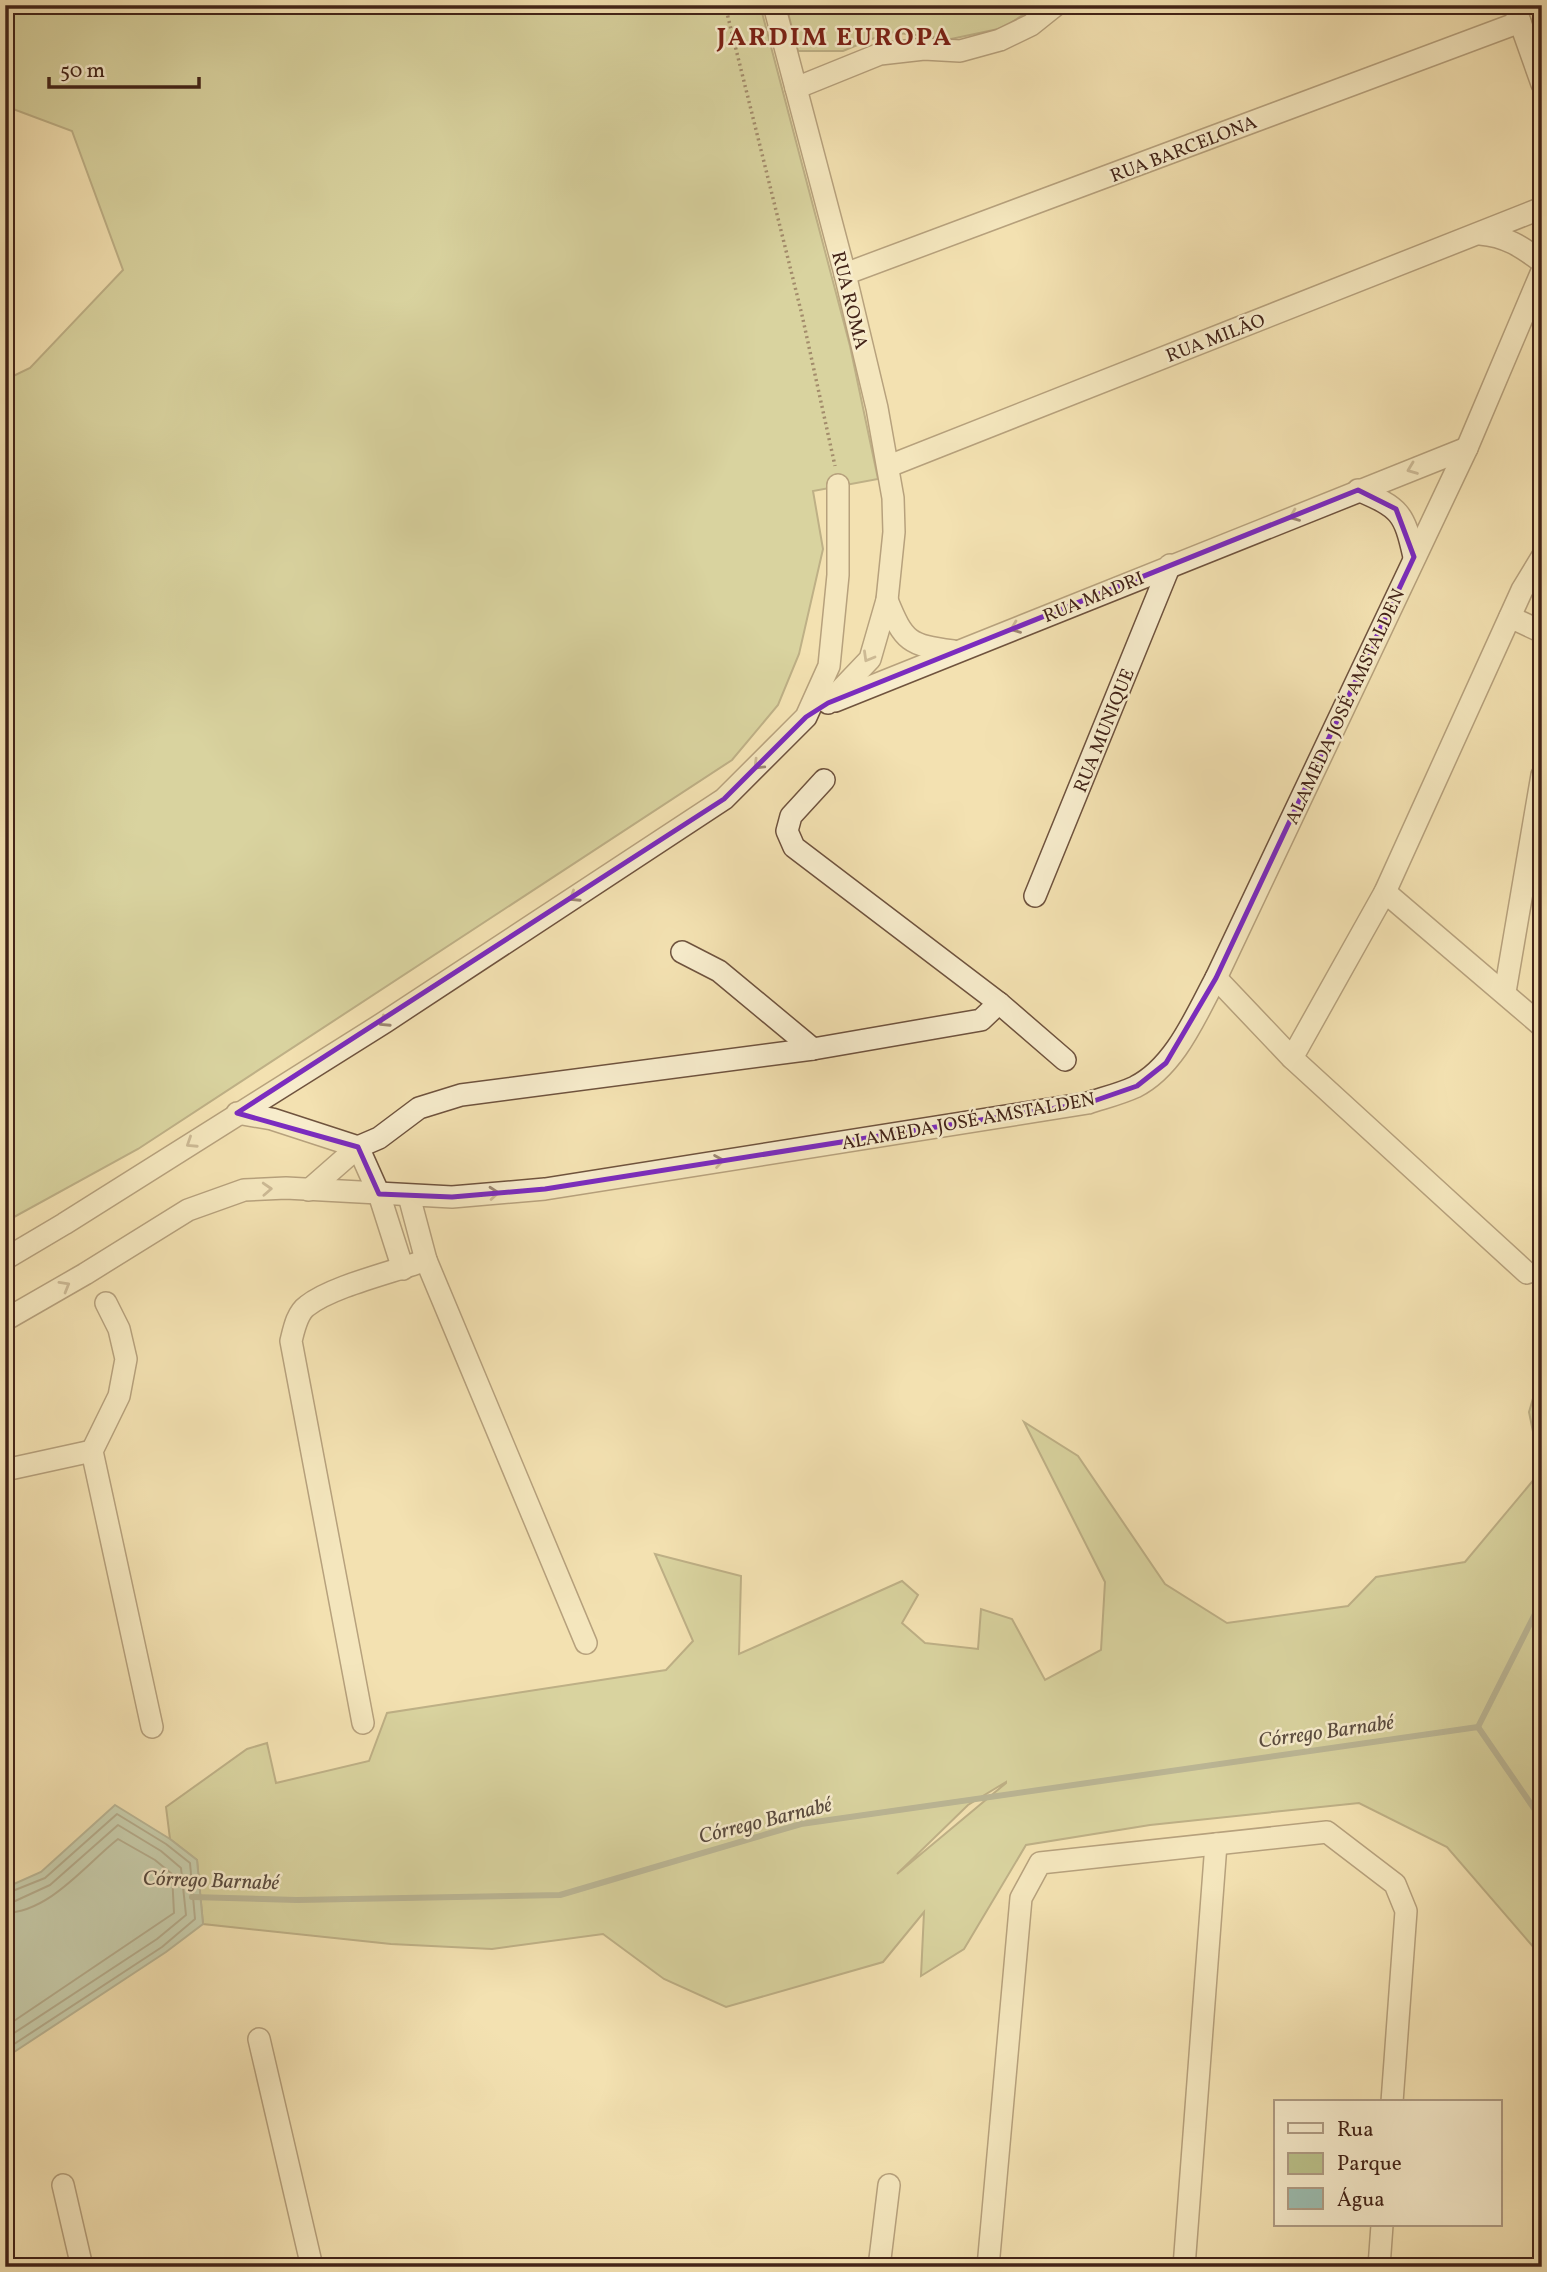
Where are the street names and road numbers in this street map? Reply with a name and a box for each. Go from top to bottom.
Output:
street label: RUA BARCELONA [1107,110,1261,190]
street label: RUA ROMA [824,249,874,352]
street label: RUA MILÃO [1162,308,1269,370]
street label: RUA MADRI [1039,566,1148,630]
street label: ALAMEDA JOSÉ AMSTALDEN [1280,585,1412,829]
street label: RUA MUNIQUE [1068,665,1142,797]
street label: ALAMEDA JOSÉ AMSTALDEN [840,1087,1097,1157]

